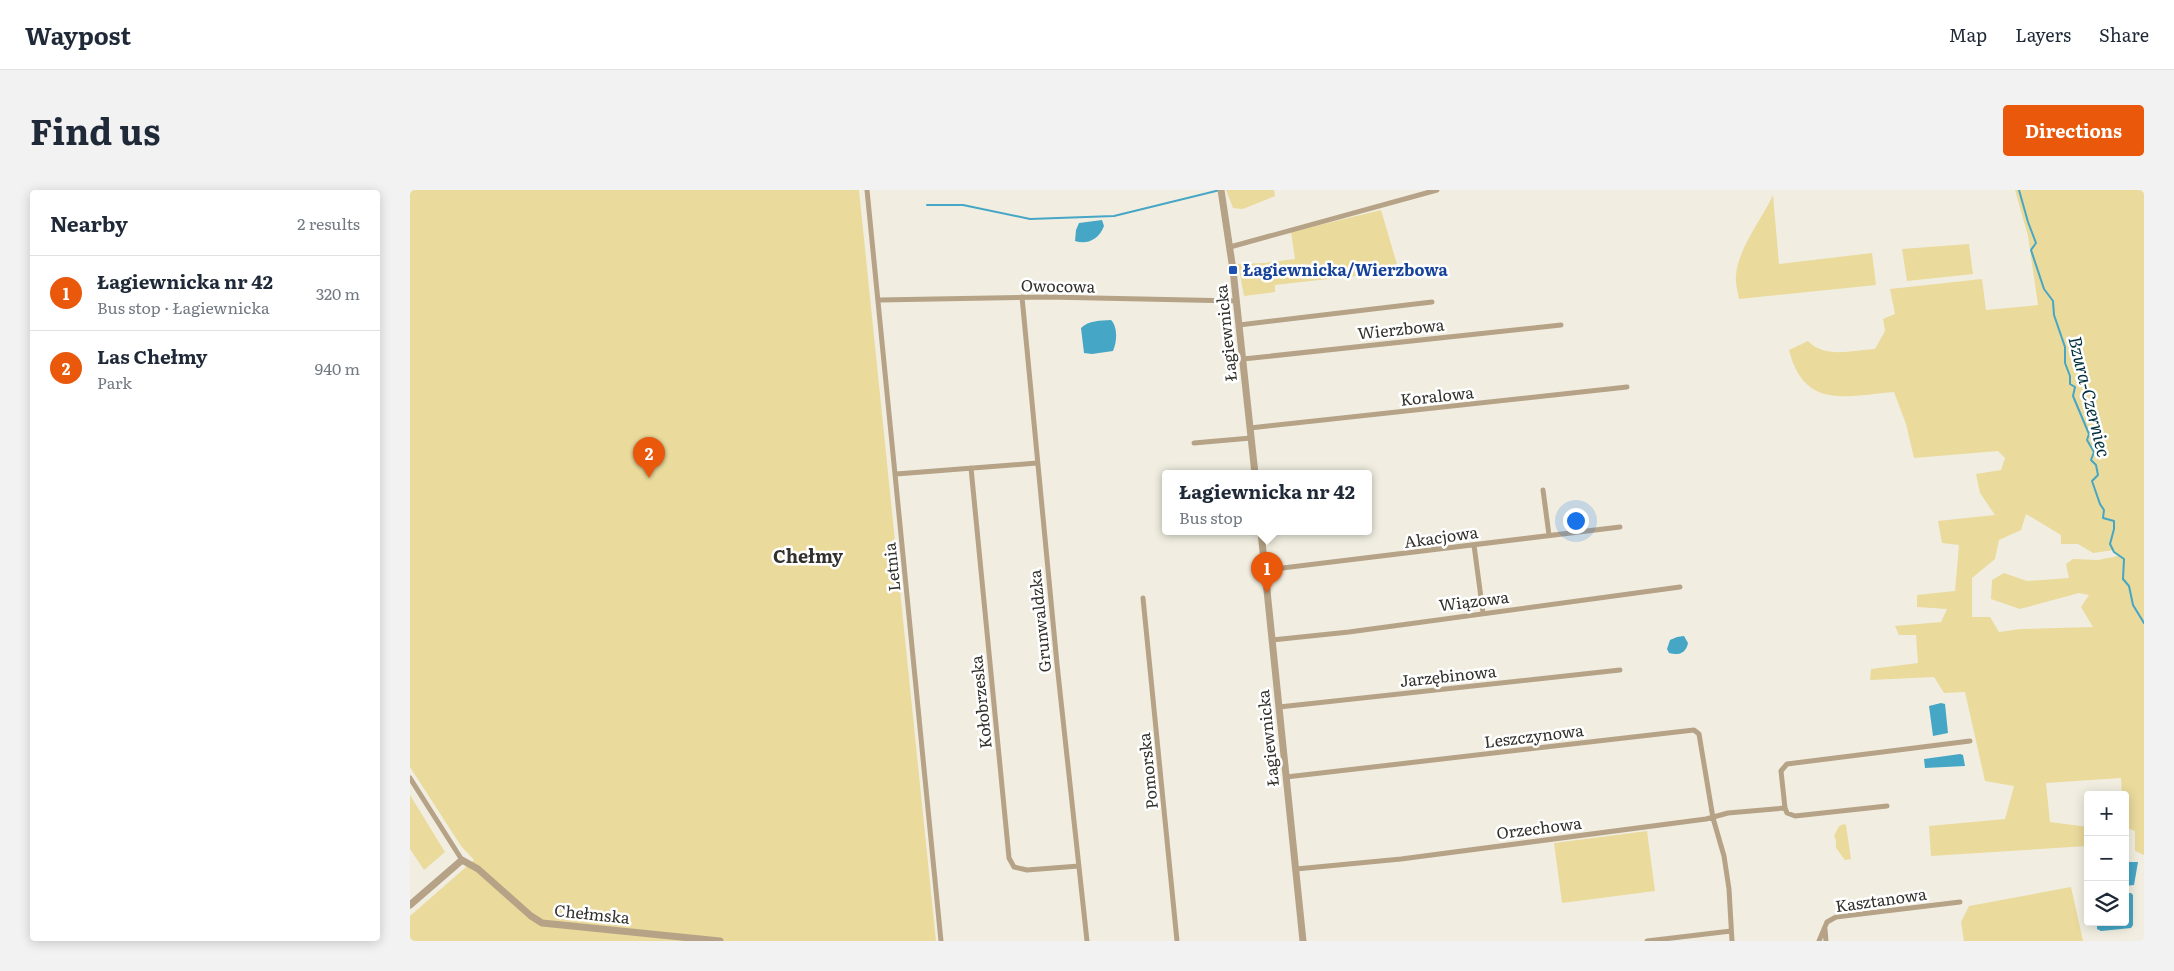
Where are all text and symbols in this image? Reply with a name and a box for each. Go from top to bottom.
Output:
text: Waypost [25,17,131,52]
text: Map [1949,21,1987,48]
text: Layers [2015,21,2071,48]
text: Share [2099,21,2149,48]
text: Find us [30,104,160,156]
button: Directions [2003,105,2144,156]
text: Nearby [50,207,128,238]
text: 2 results [297,211,360,235]
place label: Łagiewnicka/Wierzbowa [1243,257,1448,281]
marker: Łagiewnicka/Wierzbowa [1227,264,1239,276]
text: Łagiewnicka nr 42 [97,267,273,295]
street label: Owocowa [1021,272,1096,298]
text: 1 [63,281,69,305]
text: 320 m [316,281,360,305]
street label: Łagiewnicka [1208,283,1242,383]
text: Bus stop · Łagiewnicka [97,295,270,319]
street label: Wierzbowa [1356,311,1446,344]
water label: Bzura-Czerniec [2062,333,2119,460]
text: Las Chełmy [97,342,207,370]
text: 2 [62,356,70,380]
text: 940 m [315,356,360,380]
text: Park [97,370,132,394]
street label: Koralowa [1399,379,1475,411]
pin: 2 [633,437,665,478]
popup [1162,470,1372,535]
text: Łagiewnicka nr 42 [1179,477,1355,505]
text: Bus stop [1179,505,1243,529]
your location [1563,508,1589,534]
street label: Akacjowa [1402,519,1480,553]
street label: Letnia [876,541,905,593]
district label: Chełmy [773,542,843,569]
pin: 1 [1251,552,1283,593]
street label: Grunwaldzka [1022,568,1056,674]
street label: Wiązowa [1438,584,1511,616]
street label: Kołobrzeska [963,654,997,750]
street label: Jarzębinowa [1398,658,1498,692]
street label: Łagiewnicka [1250,688,1284,788]
street label: Leszczynowa [1483,717,1585,753]
street label: Pomorska [1131,731,1163,810]
map controls [2084,791,2129,926]
button: + [2084,791,2129,836]
street label: Orzechowa [1495,810,1583,844]
button: − [2084,836,2129,881]
street label: Kasztanowa [1834,881,1928,917]
button: layers [2084,881,2129,926]
street label: Chełmska [553,897,631,929]

